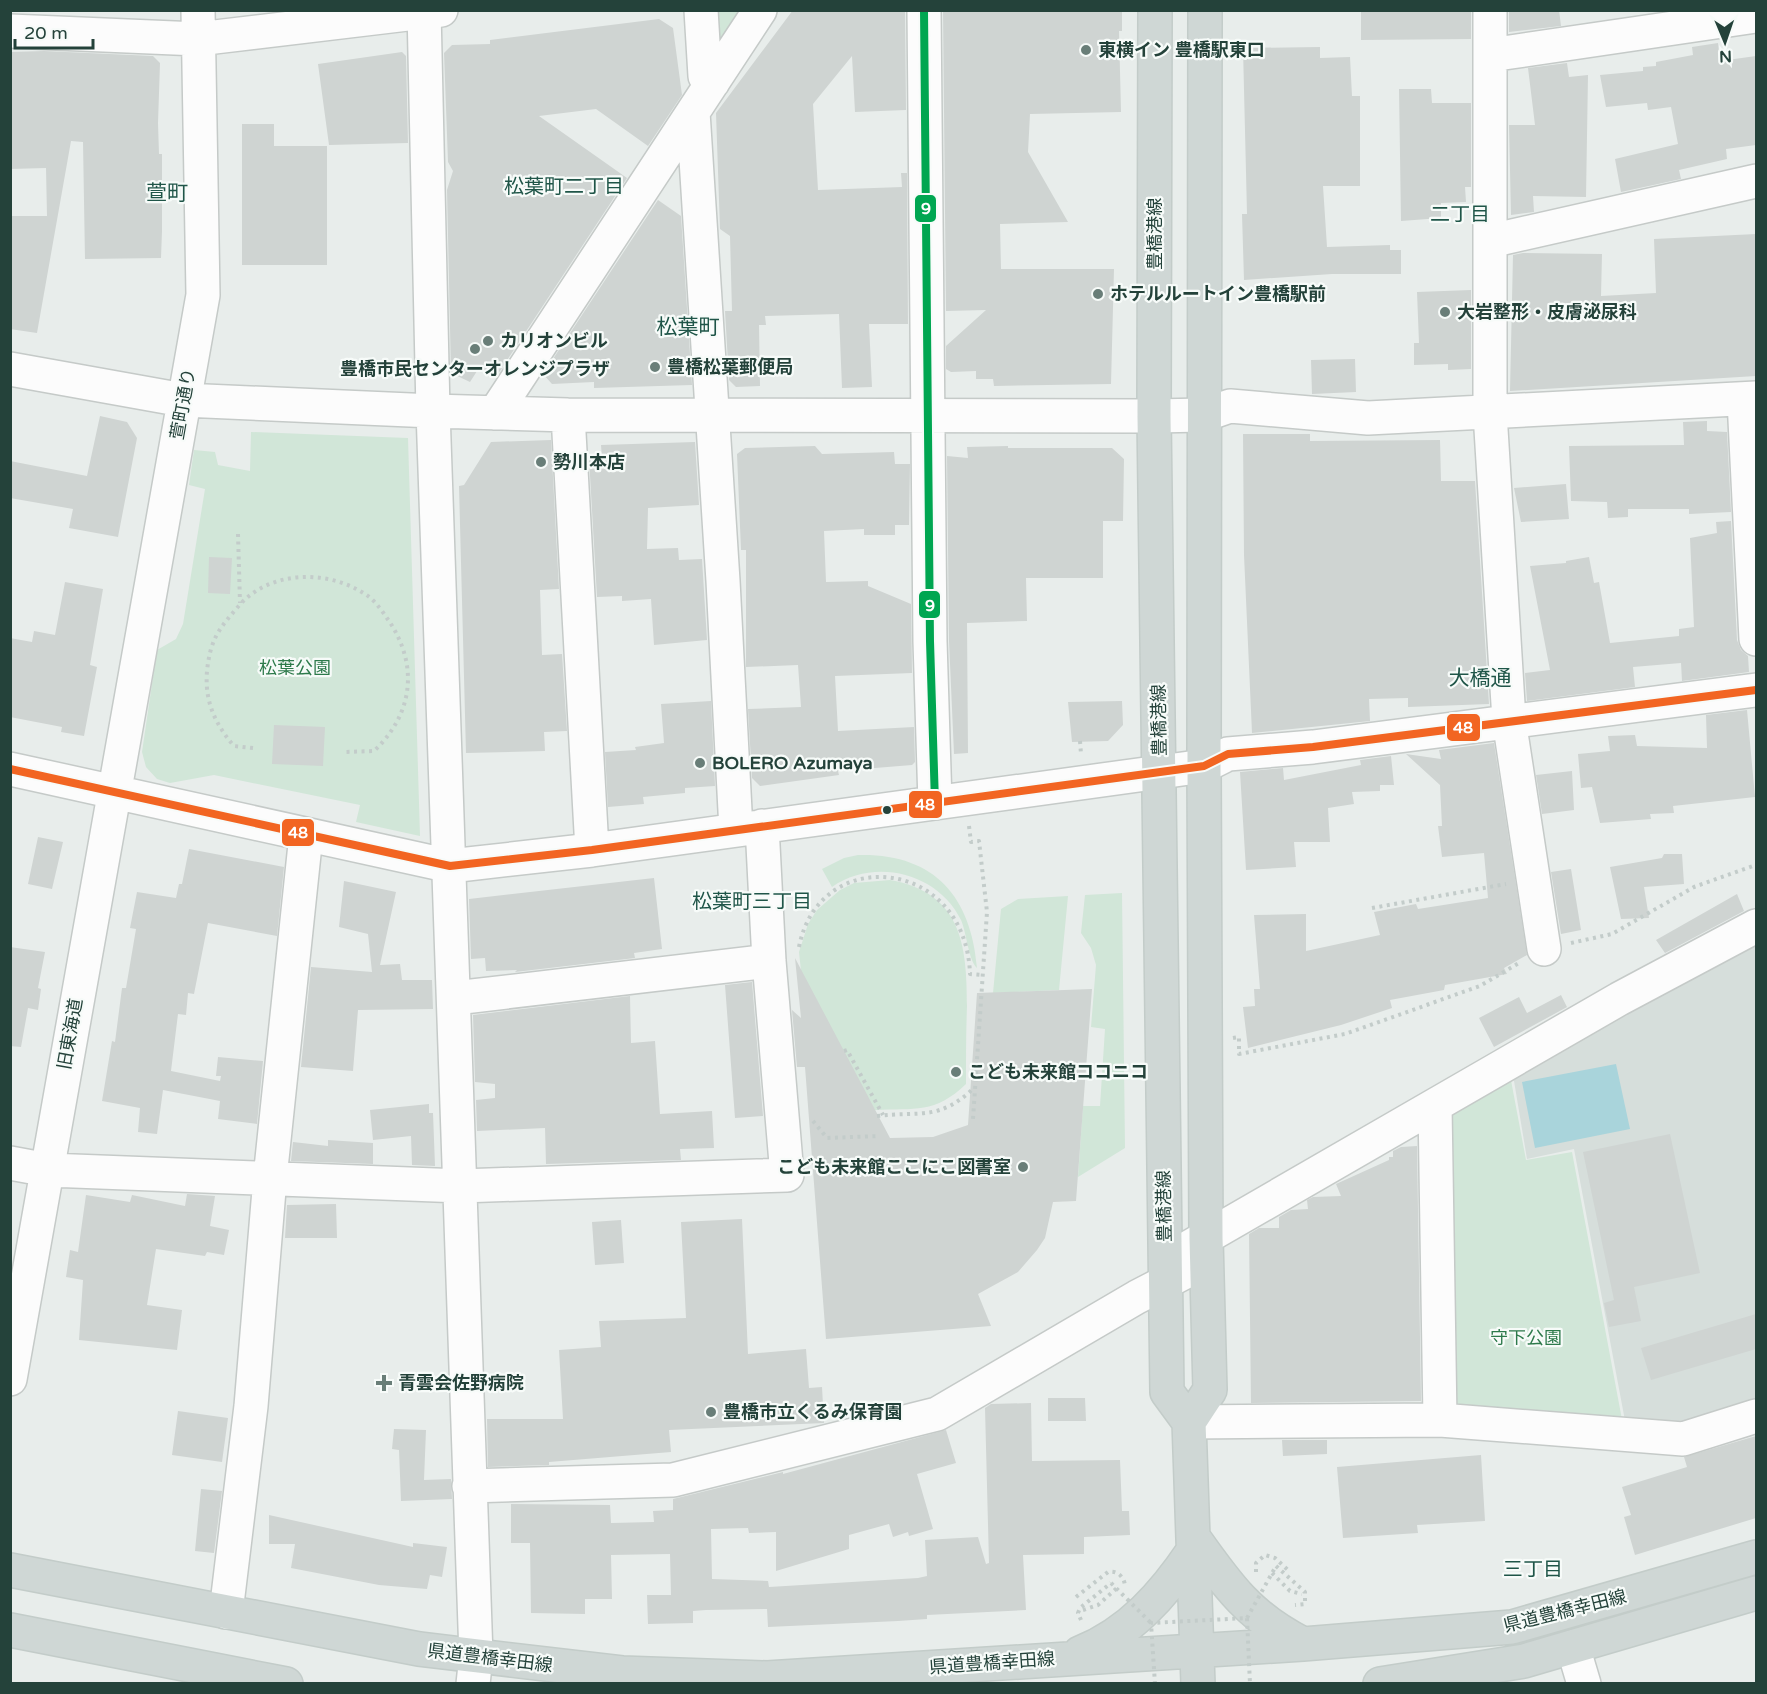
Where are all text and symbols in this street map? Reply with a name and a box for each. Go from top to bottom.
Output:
scale bar [15,12,93,50]
north arrow [1695,12,1755,72]
text: 20 m [24,22,68,44]
place label: 東横イン 豊橋駅東口 [1098,39,1265,61]
marker: 東横イン 豊橋駅東口 [1079,43,1093,57]
text: N [1719,46,1732,66]
district label: 松葉町二丁目 [504,175,624,199]
district label: 萱町 [146,181,188,206]
line badge: 9 [914,194,937,223]
street label: 豊橋港線 [1144,198,1166,270]
text: 9 [921,199,931,219]
district label: 二丁目 [1430,203,1490,227]
place label: ホテルルートイン豊橋駅前 [1110,283,1326,305]
marker: ホテルルートイン豊橋駅前 [1091,287,1105,301]
place label: 大岩整形・皮膚泌尿科 [1457,301,1637,323]
marker: 大岩整形・皮膚泌尿科 [1438,305,1452,319]
district label: 松葉町 [657,315,720,340]
place label: カリオンビル [500,330,608,352]
marker: カリオンビル [481,334,495,348]
marker: 豊橋市民センターオレンジプラザ [468,342,482,356]
place label: 豊橋松葉郵便局 [667,356,793,378]
place label: 豊橋市民センターオレンジプラザ [340,358,610,380]
marker: 豊橋松葉郵便局 [648,360,662,374]
street label: 萱町通り [166,367,200,441]
place label: 勢川本店 [553,451,625,473]
marker: 勢川本店 [534,455,548,469]
line badge: 9 [918,590,941,619]
text: 9 [925,596,935,616]
park label: 松葉公園 [259,657,331,679]
district label: 大橋通 [1449,666,1512,691]
street label: 豊橋港線 [1147,684,1171,756]
line badge: 48 [1446,713,1481,742]
text: 48 [1453,718,1473,738]
place label: BOLERO Azumaya [712,752,873,774]
marker: BOLERO Azumaya [693,756,707,770]
line badge: 48 [908,790,943,819]
text: 48 [915,795,935,815]
unlabelled marker [881,804,893,816]
line badge: 48 [281,818,315,847]
text: 48 [288,823,308,843]
district label: 松葉町三丁目 [692,890,812,914]
street label: 旧東海道 [53,997,87,1071]
place label: こども未来館ココニコ [968,1061,1148,1083]
marker: こども未来館ココニコ [949,1065,963,1079]
place label: こども未来館ここにこ図書室 [777,1156,1011,1178]
marker: こども未来館ここにこ図書室 [1016,1160,1030,1174]
street label: 豊橋港線 [1152,1170,1176,1242]
park label: 守下公園 [1490,1327,1562,1349]
place label: 青雲会佐野病院 [398,1372,524,1394]
marker: 青雲会佐野病院 [375,1374,393,1392]
place label: 豊橋市立くるみ保育園 [723,1401,903,1423]
marker: 豊橋市立くるみ保育園 [704,1405,718,1419]
district label: 三丁目 [1503,1558,1563,1582]
street label: 県道豊橋幸田線 [1501,1585,1629,1637]
street label: 県道豊橋幸田線 [426,1639,554,1677]
street label: 県道豊橋幸田線 [928,1648,1056,1678]

